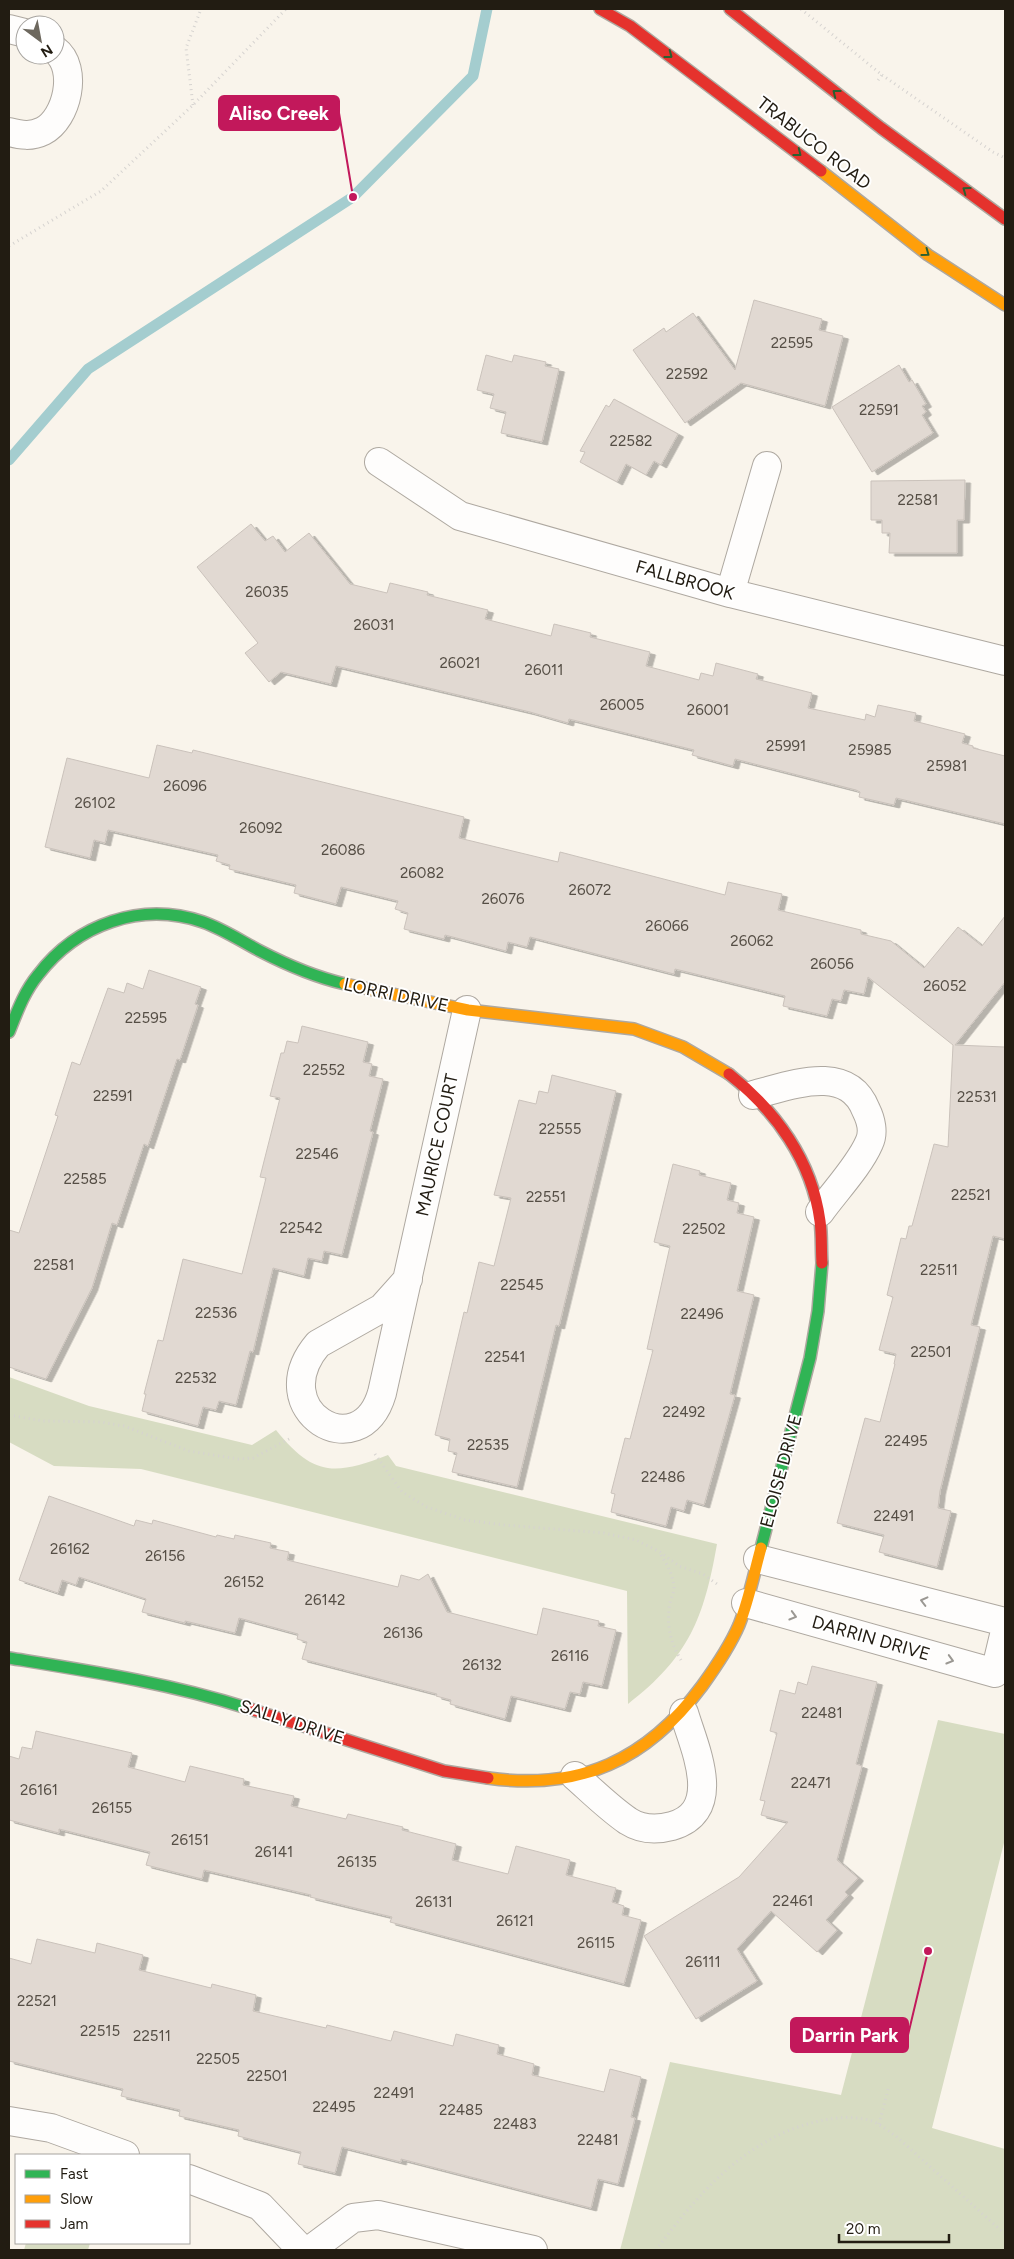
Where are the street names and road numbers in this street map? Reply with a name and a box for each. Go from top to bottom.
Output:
street label: TRABUCO ROAD [753,92,875,194]
street label: FALLBROOK [633,555,737,605]
street label: LORRI DRIVE [342,973,450,1017]
street label: MAURICE COURT [411,1072,463,1218]
street label: ELOISE DRIVE [755,1412,807,1530]
street label: DARRIN DRIVE [809,1611,933,1665]
street label: SALLY DRIVE [237,1695,347,1749]

